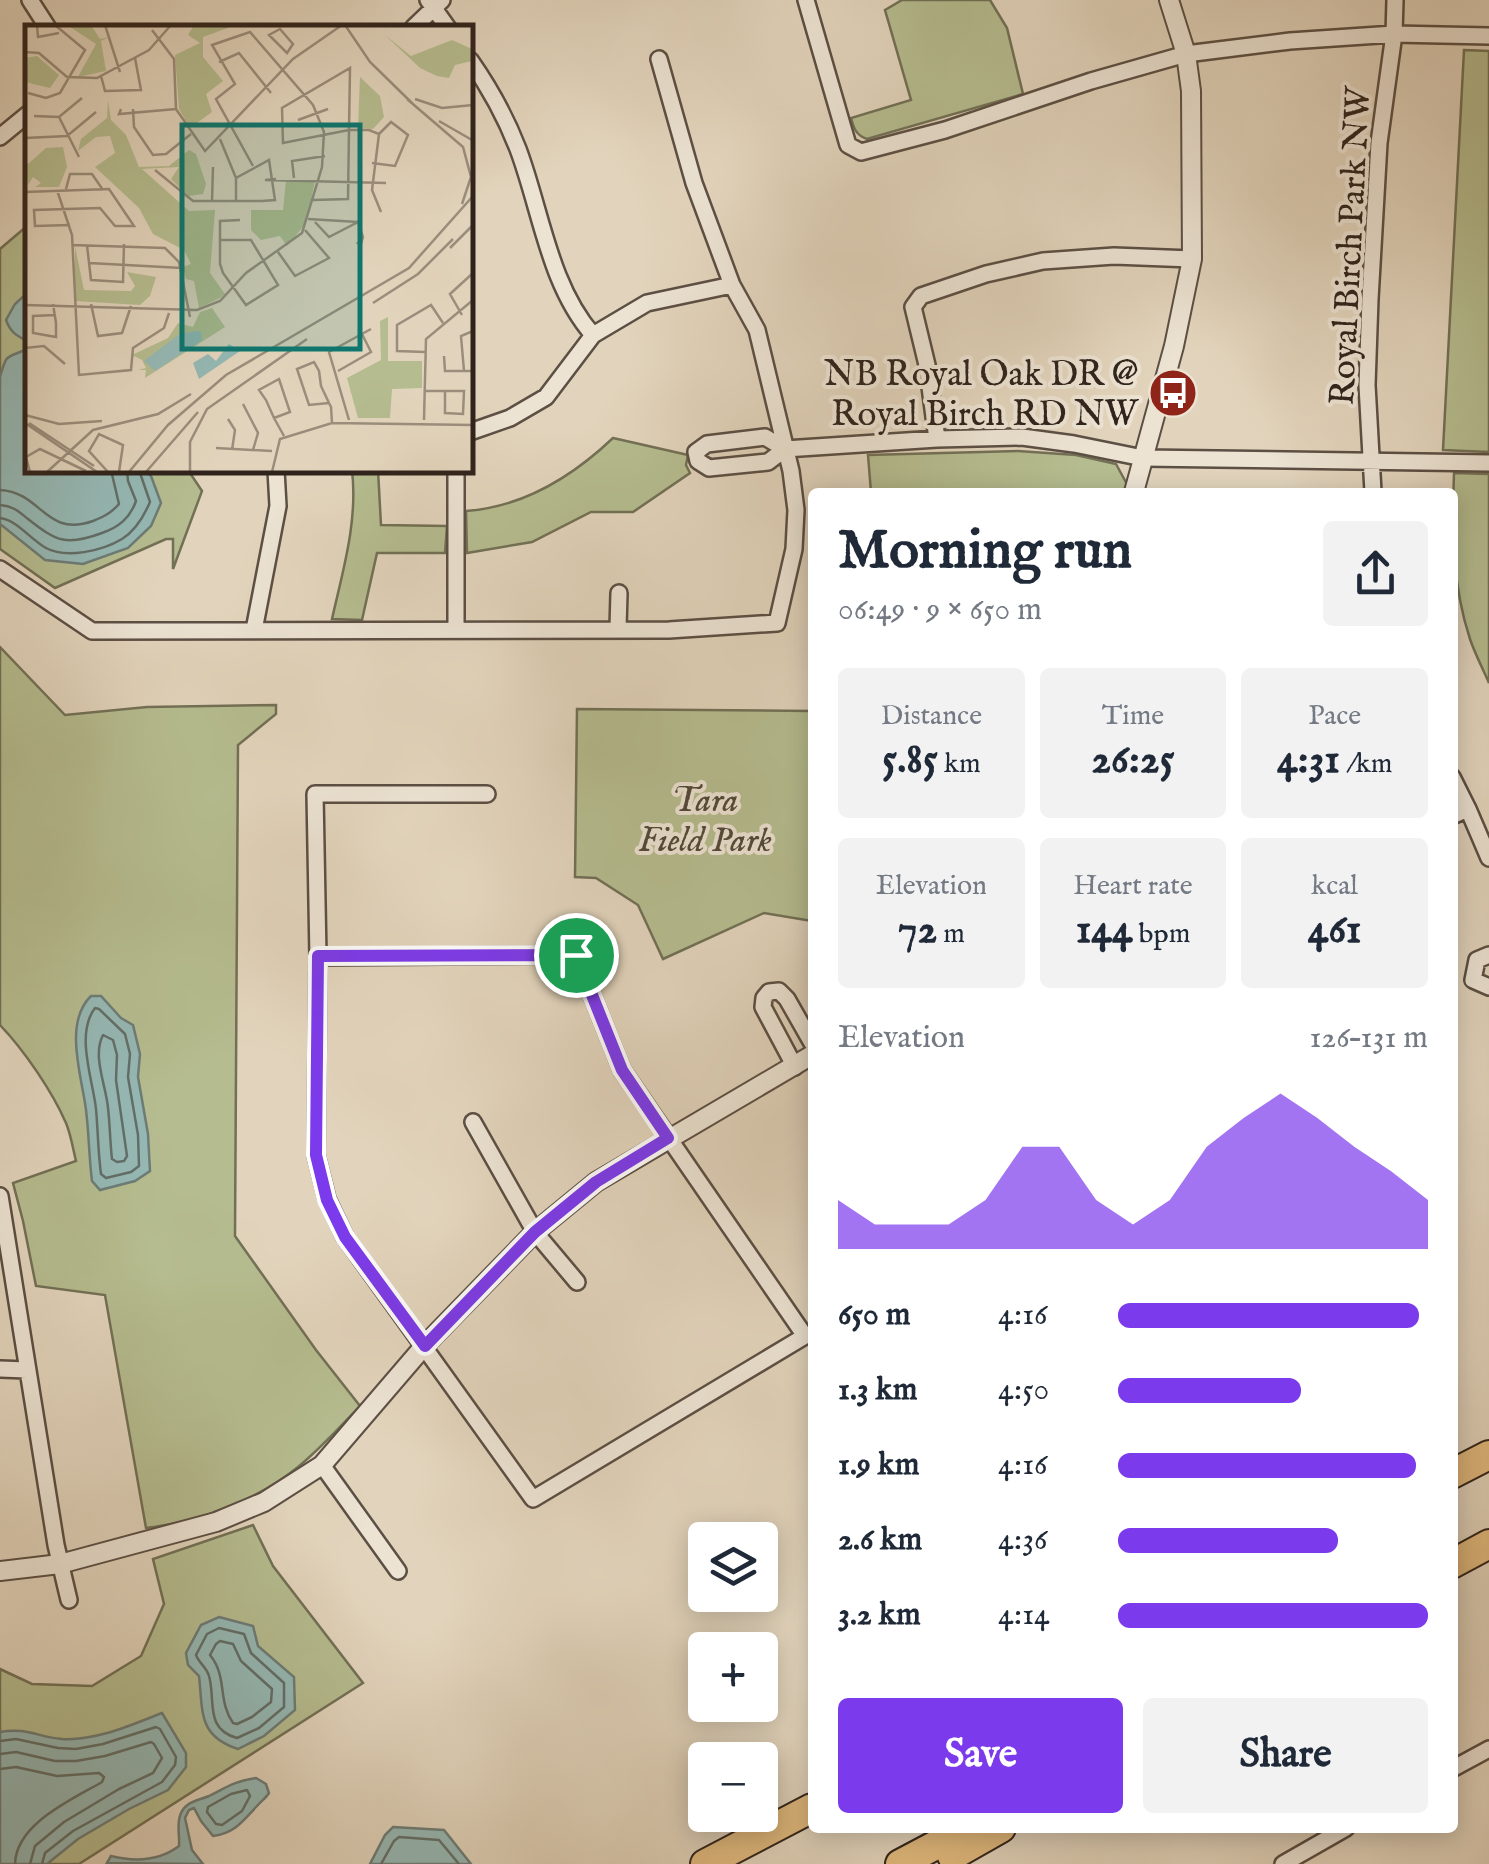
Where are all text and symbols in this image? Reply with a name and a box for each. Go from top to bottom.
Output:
inset map [25,25,472,472]
street label: Royal Birch Park NW [1321,84,1382,407]
place label: NB Royal Oak DR @ Royal Birch RD NW [824,353,1140,438]
bus stop icon: NB Royal Oak DR @ Royal Birch RD NW [1147,367,1199,419]
text: Morning run [838,517,1132,587]
button: share [1323,521,1428,626]
text: 06:49 · 9 × 650 m [838,590,1042,631]
text: Distance [881,699,982,734]
text: Time [1102,699,1164,734]
text: Pace [1308,699,1361,734]
text: 5.85 [882,734,938,787]
text: 26:25 [1091,734,1175,787]
text: 4:31 [1277,734,1340,787]
text: km [938,747,981,782]
text: /km [1340,747,1392,782]
park label: Tara Field Park [638,779,772,864]
text: Elevation [876,869,987,904]
text: Heart rate [1073,869,1193,904]
text: kcal [1311,869,1358,904]
text: 72 [898,904,937,957]
text: 144 [1076,904,1133,957]
text: 461 [1308,904,1362,957]
pin [534,913,619,998]
text: m [937,917,965,952]
text: bpm [1133,917,1190,952]
icon: arrive [549,928,604,983]
text: Elevation [838,1018,965,1059]
text: 126–131 m [1309,1018,1428,1059]
text: 650 m [838,1295,910,1336]
text: 4:16 [998,1295,1048,1336]
text: 1.3 km [838,1370,918,1411]
text: 4:50 [998,1370,1049,1411]
text: 1.9 km [838,1445,920,1486]
text: 4:16 [998,1445,1048,1486]
text: 2.6 km [838,1520,922,1561]
text: 4:36 [998,1520,1048,1561]
map controls [688,1522,778,1832]
button: layers [688,1522,778,1612]
text: 3.2 km [838,1595,921,1636]
text: 4:14 [998,1595,1050,1636]
button: + [688,1632,778,1722]
button: Save [838,1698,1123,1813]
button: Share [1143,1698,1428,1813]
button: − [688,1742,778,1832]

